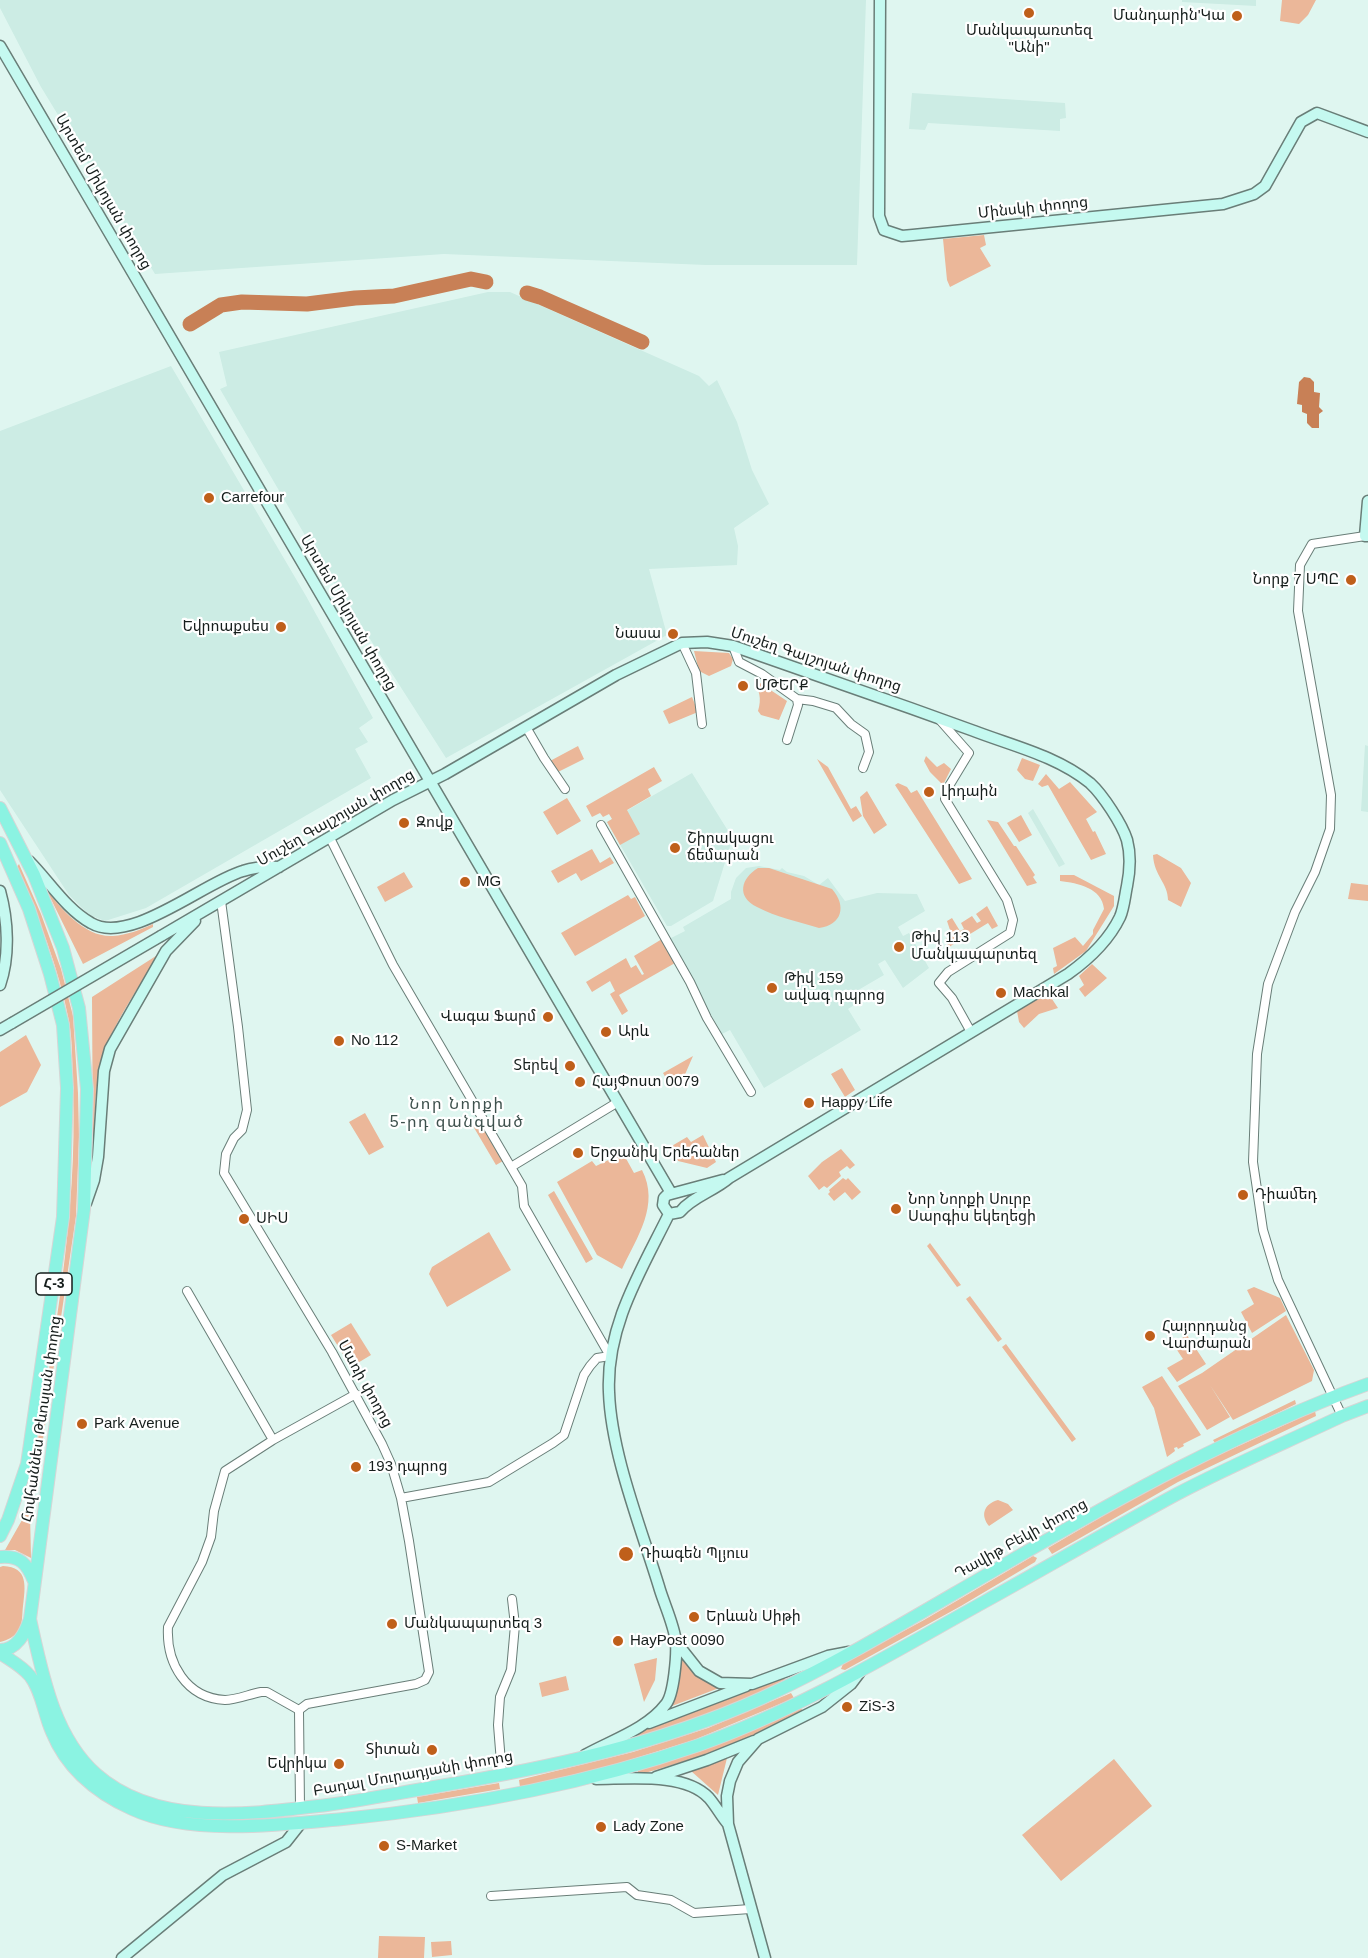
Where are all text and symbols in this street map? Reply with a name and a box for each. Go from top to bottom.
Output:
marker: Մանկապառտեզ "Անի" [1022,6,1036,20]
place label: Մանդարին'Կա [1113,7,1225,25]
marker: Մանդարին'Կա [1230,9,1244,23]
place label: Մանկապառտեզ "Անի" [966,22,1092,57]
street label: Արտեմ Միկոյան փողոց [51,111,155,273]
street label: Մինսկի փողոց [977,193,1089,223]
place label: Carrefour [221,489,284,507]
marker: Carrefour [202,491,216,505]
street label: Արտեմ Միկոյան փողոց [296,532,400,694]
place label: Նորք 7 ՍՊԸ [1253,571,1339,589]
marker: Նորք 7 ՍՊԸ [1344,573,1358,587]
place label: Եվրոաքսես [182,618,269,636]
marker: Եվրոաքսես [274,620,288,634]
street label: Մուշեղ Գալշոյան փողոց [728,624,904,696]
place label: Նասա [615,625,661,643]
marker: Նասա [666,627,680,641]
place label: ՄԹԵՐՔ [755,677,808,695]
marker: ՄԹԵՐՔ [736,679,750,693]
street label: Մուշեղ Գալշոյան փողոց [254,766,418,870]
place label: Լիդաին [941,783,997,801]
marker: Լիդաին [922,785,936,799]
place label: Զովք [416,814,453,832]
marker: Զովք [397,816,411,830]
place label: Շիրակացու ճեմարան [687,830,774,865]
marker: Շիրակացու ճեմարան [668,841,682,855]
place label: MG [477,873,501,891]
marker: MG [458,875,472,889]
place label: Թիվ 113 Մանկապարտեզ [911,929,1037,964]
marker: Թիվ 113 Մանկապարտեզ [892,940,906,954]
place label: Թիվ 159 ավագ դպրոց [784,970,885,1005]
marker: Թիվ 159 ավագ դպրոց [765,981,779,995]
place label: Machkal [1013,984,1069,1002]
marker: Machkal [994,986,1008,1000]
place label: Վագա Ֆարմ [441,1008,536,1026]
marker: Վագա Ֆարմ [541,1010,555,1024]
place label: Արև [618,1023,649,1041]
marker: Արև [599,1025,613,1039]
place label: No 112 [351,1032,398,1050]
marker: No 112 [332,1034,346,1048]
place label: Տերեվ [514,1057,558,1075]
marker: Տերեվ [563,1059,577,1073]
place label: ՀայՓոստ 0079 [592,1073,699,1091]
marker: ՀայՓոստ 0079 [573,1075,587,1089]
place label: Happy Life [821,1094,893,1112]
district label: Նոր Նորքի 5-րդ զանգված [390,1095,524,1133]
marker: Happy Life [802,1096,816,1110]
place label: Երջանիկ Երեհաներ [590,1144,739,1162]
marker: Երջանիկ Երեհաներ [571,1146,585,1160]
place label: Դիամեդ [1255,1186,1317,1204]
marker: Դիամեդ [1236,1188,1250,1202]
place label: Նոր Նորքի Սուրբ Սարգիս եկեղեցի [908,1191,1036,1226]
marker: Նոր Նորքի Սուրբ Սարգիս եկեղեցի [889,1202,903,1216]
place label: ՍԻՍ [256,1210,288,1228]
marker: ՍԻՍ [237,1212,251,1226]
road number: Հ-3 [36,1273,72,1295]
street label: Հովհաննես Թևոսյան փողոց [19,1315,65,1523]
place label: Հայորդանց Վարժարան [1162,1318,1251,1353]
marker: Հայորդանց Վարժարան [1143,1329,1157,1343]
street label: Մառի փողոց [334,1337,396,1431]
place label: Park Avenue [94,1415,180,1433]
marker: Park Avenue [75,1417,89,1431]
place label: 193 դպրոց [368,1458,448,1476]
marker: 193 դպրոց [349,1460,363,1474]
street label: Դավիթ Բեկի փողոց [952,1495,1090,1583]
marker: Դիագեն Պլյուս [617,1545,635,1563]
place label: Դիագեն Պլյուս [640,1545,749,1563]
place label: Երևան Սիթի [706,1608,801,1626]
marker: Երևան Սիթի [687,1610,701,1624]
place label: Մանկապարտեզ 3 [404,1615,542,1633]
marker: Մանկապարտեզ 3 [385,1617,399,1631]
place label: HayPost 0090 [630,1632,724,1650]
marker: HayPost 0090 [611,1634,625,1648]
place label: ZiS-3 [859,1698,895,1716]
marker: ZiS-3 [840,1700,854,1714]
place label: Տիտան [366,1741,420,1759]
marker: Տիտան [425,1743,439,1757]
street label: Բադալ Մուրադյանի փողոց [312,1748,514,1800]
place label: Եվրիկա [267,1755,327,1773]
marker: Եվրիկա [332,1757,346,1771]
place label: Lady Zone [613,1818,684,1836]
marker: Lady Zone [594,1820,608,1834]
place label: S-Market [396,1837,457,1855]
marker: S-Market [377,1839,391,1853]

